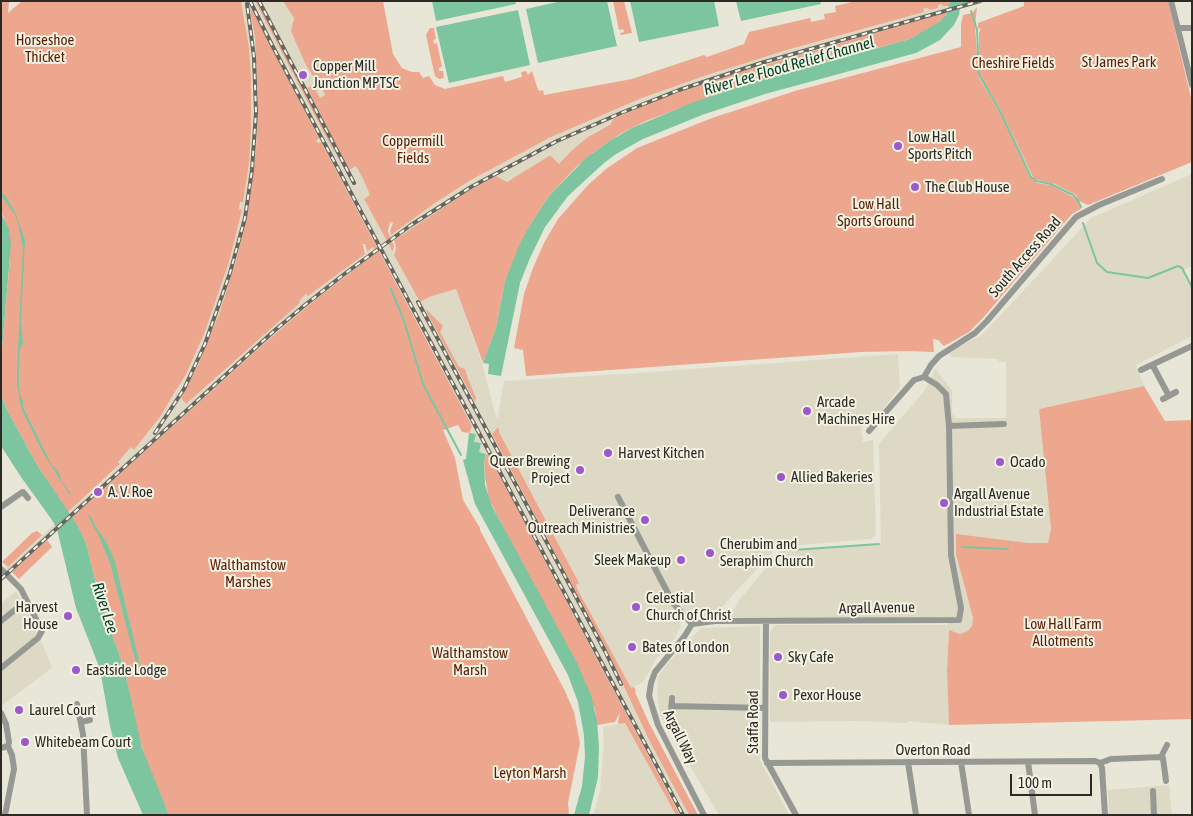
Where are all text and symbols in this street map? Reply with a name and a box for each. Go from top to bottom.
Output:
park label: Horseshoe Thicket [16,31,74,66]
water label: River Lee Flood Relief Channel [701,32,877,100]
park label: St James Park [1082,53,1156,71]
park label: Cheshire Fields [972,54,1054,72]
place label: Copper Mill Junction MPTSC [313,57,399,92]
marker: Copper Mill Junction MPTSC [297,69,309,81]
place label: Low Hall Sports Pitch [908,128,972,163]
park label: Coppermill Fields [382,132,444,167]
marker: Low Hall Sports Pitch [892,140,904,152]
place label: The Club House [925,178,1010,196]
marker: The Club House [909,181,921,193]
park label: Low Hall Sports Ground [837,195,915,230]
street label: South Access Road [985,213,1065,301]
place label: Arcade Machines Hire [817,393,895,428]
marker: Arcade Machines Hire [801,405,813,417]
place label: Harvest Kitchen [618,444,705,462]
marker: Harvest Kitchen [602,447,614,459]
place label: Queer Brewing Project [490,452,570,487]
place label: Ocado [1010,453,1045,471]
marker: Ocado [994,456,1006,468]
marker: Queer Brewing Project [574,464,586,476]
place label: Allied Bakeries [791,468,873,486]
marker: Allied Bakeries [775,471,787,483]
place label: A. V. Roe [108,483,153,501]
place label: Argall Avenue Industrial Estate [954,485,1044,520]
marker: A. V. Roe [92,486,104,498]
marker: Argall Avenue Industrial Estate [938,497,950,509]
place label: Deliverance Outreach Ministries [528,502,635,537]
marker: Deliverance Outreach Ministries [639,514,651,526]
place label: Cherubim and Seraphim Church [720,535,813,570]
marker: Cherubim and Seraphim Church [704,547,716,559]
place label: Sleek Makeup [594,551,671,569]
marker: Sleek Makeup [675,554,687,566]
park label: Walthamstow Marshes [210,556,286,591]
water label: River Lee [88,580,122,636]
place label: Celestial Church of Christ [646,589,731,624]
place label: Harvest House [15,598,58,633]
street label: Argall Avenue [839,598,915,618]
marker: Celestial Church of Christ [630,601,642,613]
marker: Harvest House [62,610,74,622]
park label: Low Hall Farm Allotments [1024,615,1102,650]
place label: Bates of London [642,638,729,656]
marker: Bates of London [626,641,638,653]
park label: Walthamstow Marsh [432,644,508,679]
place label: Sky Cafe [788,648,834,666]
marker: Sky Cafe [772,651,784,663]
place label: Eastside Lodge [86,661,167,679]
marker: Eastside Lodge [70,664,82,676]
place label: Pexor House [793,686,861,704]
marker: Pexor House [777,689,789,701]
street label: Staffa Road [744,690,762,754]
place label: Laurel Court [29,701,96,719]
marker: Laurel Court [13,704,25,716]
street label: Argall Way [659,707,701,767]
place label: Whitebeam Court [35,733,131,751]
marker: Whitebeam Court [19,736,31,748]
street label: Overton Road [895,741,971,759]
park label: Leyton Marsh [493,764,567,782]
scale bar [1013,764,1096,796]
text: 100 m [1018,774,1052,791]

